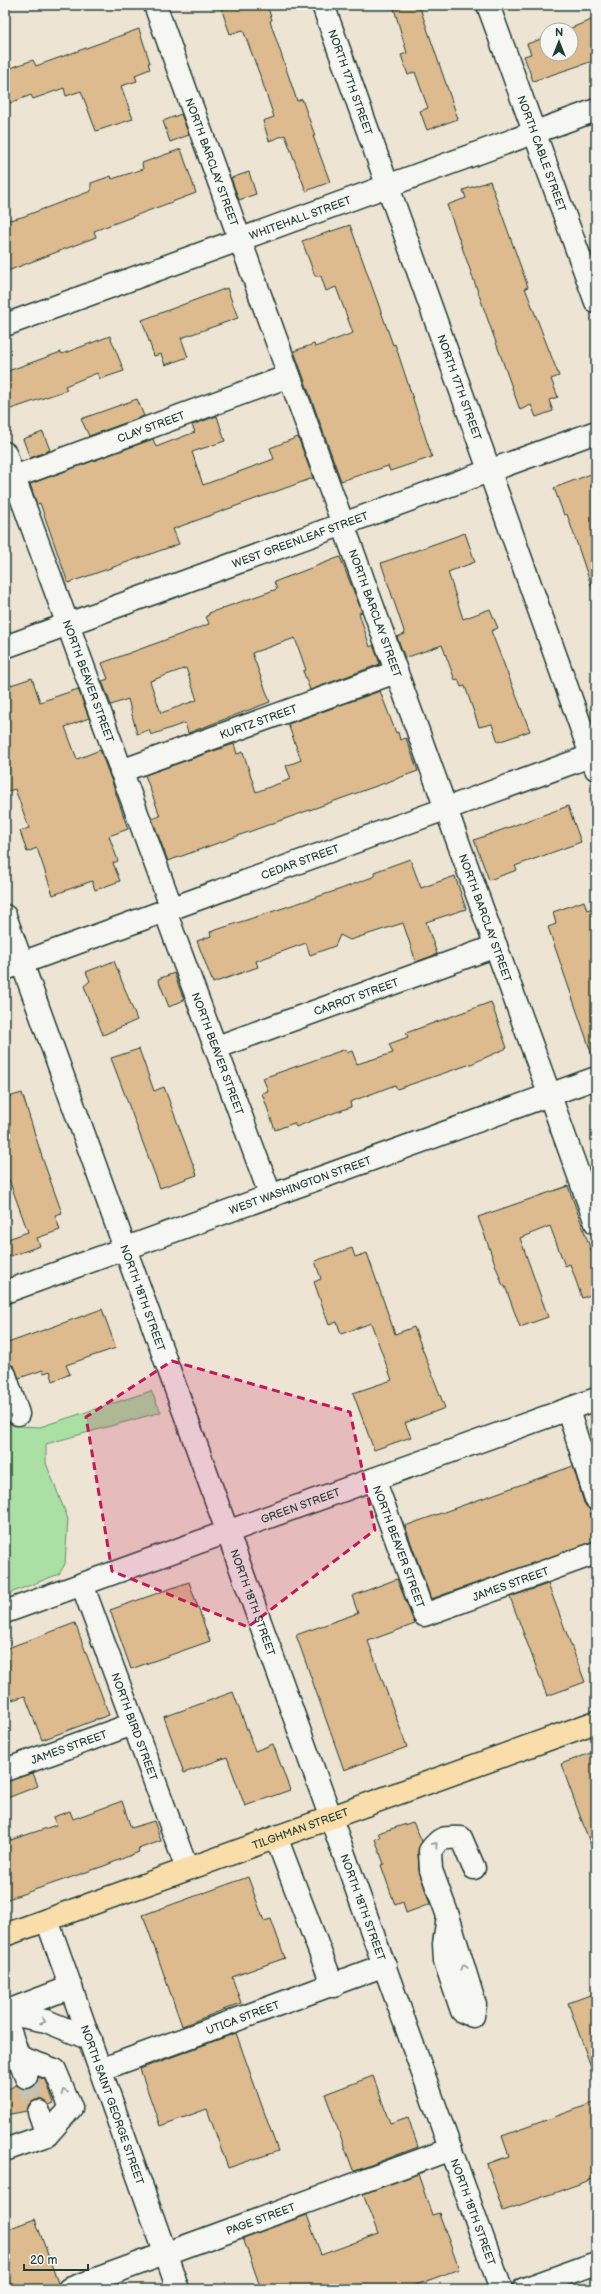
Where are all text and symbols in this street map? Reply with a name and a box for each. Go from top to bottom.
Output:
north arrow [539,22,579,62]
text: N [555,26,563,39]
street label: NORTH 17TH STREET [325,28,375,137]
street label: NORTH CABLE STREET [514,94,569,214]
street label: NORTH BARCLAY STREET [182,96,241,228]
street label: WHITEHALL STREET [247,193,353,243]
street label: NORTH 17TH STREET [434,333,484,442]
street label: CLAY STREET [116,409,187,445]
street label: WEST GREENLEAF STREET [230,509,370,571]
street label: NORTH BARCLAY STREET [346,548,404,680]
street label: NORTH BEAVER STREET [60,618,117,745]
street label: KURTZ STREET [218,702,299,742]
street label: CEDAR STREET [259,842,341,882]
street label: NORTH BARCLAY STREET [456,852,514,984]
street label: CARROT STREET [312,976,401,1018]
street label: NORTH BEAVER STREET [189,991,246,1117]
street label: WEST WASHINGTON STREET [227,1154,374,1217]
street label: NORTH 18TH STREET [117,1243,168,1353]
street label: NORTH BEAVER STREET [370,1484,427,1610]
street label: GREEN STREET [259,1486,342,1526]
street label: NORTH 18TH STREET [227,1548,278,1658]
street label: JAMES STREET [471,1564,551,1604]
street label: NORTH BIRD STREET [108,1671,160,1783]
street label: JAMES STREET [29,1728,109,1767]
street label: TILGHMAN STREET [251,1806,351,1852]
one-way arrow [430,1842,438,1850]
street label: NORTH 18TH STREET [337,1852,388,1963]
one-way arrow [460,1964,469,1971]
street label: UTICA STREET [204,1998,282,2037]
one-way arrow [39,2016,46,2025]
street label: NORTH SAINT GEORGE STREET [78,2023,147,2187]
one-way arrow [60,2088,68,2095]
street label: NORTH 18TH STREET [448,2157,498,2268]
street label: PAGE STREET [224,2200,298,2238]
scale bar [24,2246,88,2272]
text: 20 m [30,2253,57,2268]

